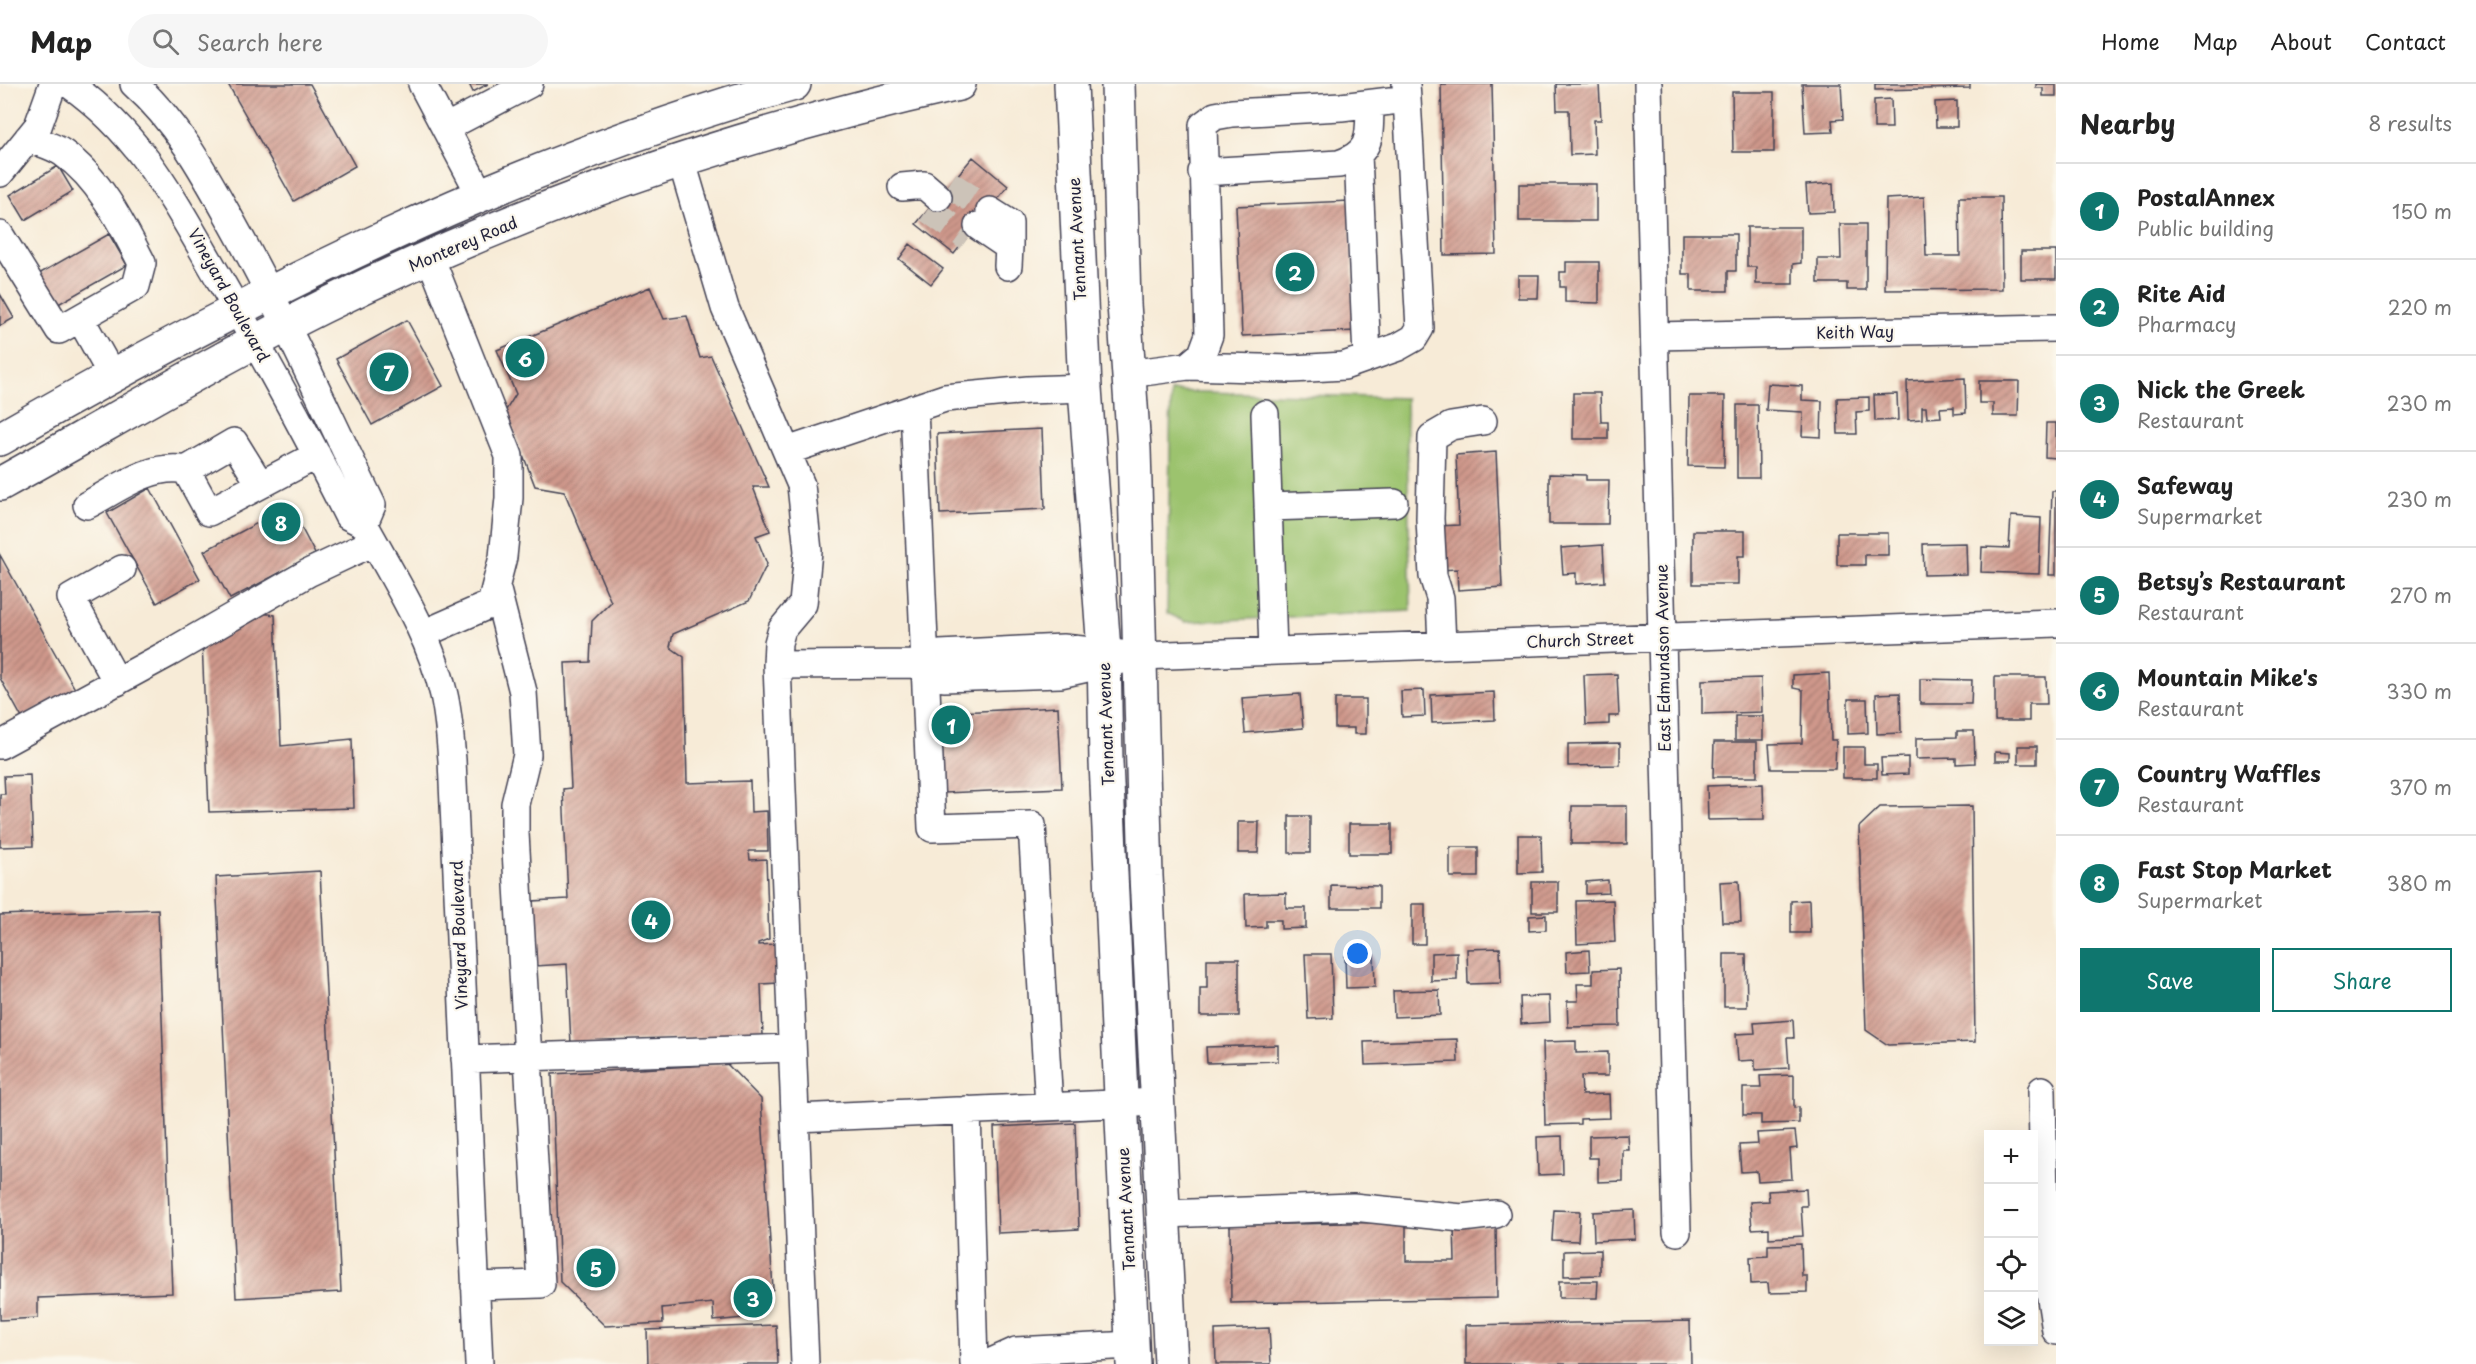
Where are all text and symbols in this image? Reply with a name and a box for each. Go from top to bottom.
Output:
search box [128,14,548,68]
text: Map [30,20,92,63]
icon: search [149,25,182,58]
text: Search here [197,25,323,58]
text: Home [2101,25,2160,57]
text: Map [2193,25,2238,57]
text: About [2271,25,2332,57]
text: Contact [2365,25,2446,57]
text: Nearby [2080,104,2175,143]
text: 8 results [2368,108,2452,138]
street label: Tennant Avenue [1061,177,1091,301]
text: PostalAnnex [2137,180,2275,213]
text: 1 [2095,196,2104,226]
text: 150 m [2392,196,2452,226]
street label: Monterey Road [404,209,521,277]
text: Public building [2137,213,2274,243]
street label: Vineyard Boulevard [183,223,277,366]
pin: 2 [1276,250,1314,294]
text: Rite Aid [2137,276,2226,309]
text: 2 [2092,292,2107,322]
text: 220 m [2388,292,2452,322]
text: Pharmacy [2137,309,2237,339]
street label: Keith Way [1816,318,1894,344]
pin: 6 [506,336,544,380]
pin: 7 [370,350,408,394]
text: Nick the Greek [2137,372,2305,405]
text: 3 [2093,388,2106,418]
text: 230 m [2387,388,2452,418]
text: Restaurant [2137,405,2244,435]
text: Safeway [2137,468,2233,501]
text: 4 [2093,484,2106,514]
text: 230 m [2387,484,2452,514]
pin: 8 [262,500,300,544]
text: Supermarket [2137,501,2263,531]
street label: East Edmundson Avenue [1648,564,1676,752]
text: Betsy’s Restaurant [2137,564,2346,597]
text: 5 [2093,580,2106,610]
text: 270 m [2389,580,2452,610]
text: Restaurant [2137,597,2244,627]
street label: Church Street [1526,625,1635,653]
text: Mountain Mike's [2137,660,2318,693]
street label: Tennant Avenue [1091,662,1119,786]
text: 6 [2092,676,2107,706]
text: 330 m [2386,676,2452,706]
text: Restaurant [2137,693,2244,723]
pin: 1 [932,702,970,748]
text: Country Waffles [2137,756,2321,789]
text: 7 [2094,772,2105,802]
text: 370 m [2389,772,2452,802]
text: Restaurant [2137,789,2244,819]
text: Fast Stop Market [2137,852,2332,885]
street label: Vineyard Boulevard [443,860,473,1010]
text: 8 [2093,868,2106,898]
text: 380 m [2386,868,2452,898]
text: Supermarket [2137,885,2263,915]
pin: 4 [632,898,670,942]
your location [1343,939,1372,968]
button: Save [2080,948,2260,1012]
button: Share [2272,948,2452,1012]
map controls [1984,1130,2038,1346]
button: + [1984,1130,2038,1184]
street label: Tennant Avenue [1110,1147,1140,1271]
button: − [1984,1184,2038,1238]
button: locate [1984,1238,2038,1292]
pin: 5 [576,1246,616,1290]
pin: 3 [734,1276,772,1320]
button: layers [1984,1292,2038,1346]

